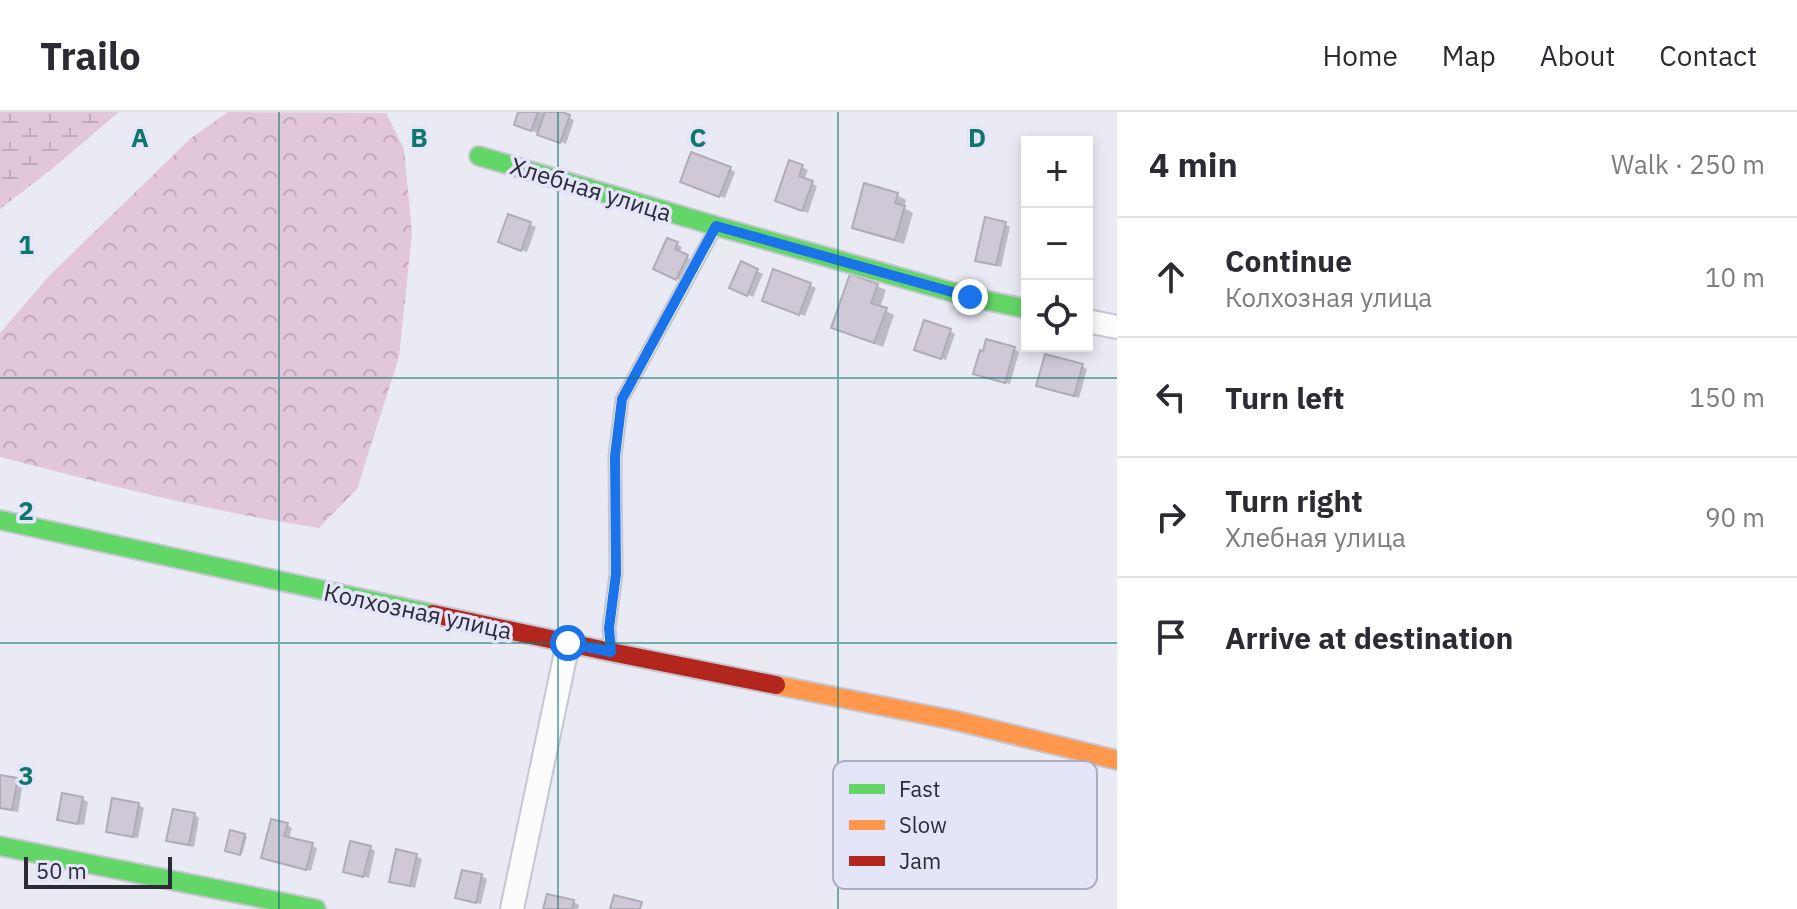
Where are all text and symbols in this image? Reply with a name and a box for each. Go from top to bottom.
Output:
text: Trailo [40,31,141,80]
text: Home [1322,37,1398,74]
text: Map [1442,37,1496,74]
text: About [1540,37,1615,74]
text: Contact [1659,37,1757,74]
text: A [131,120,149,154]
text: B [410,120,428,154]
text: C [690,120,707,154]
text: D [968,120,986,154]
map controls [1021,136,1093,352]
button: + [1021,136,1093,208]
text: 4 min [1149,142,1238,186]
text: Walk · 250 m [1611,147,1765,181]
street label: Хлебная улица [506,149,676,229]
button: − [1021,208,1093,280]
text: 1 [18,227,34,261]
text: Continue [1225,241,1352,280]
icon: ahead [1149,255,1193,299]
text: 10 m [1705,260,1765,294]
route end [952,279,988,315]
button: locate [1021,280,1093,352]
text: Колхозная улица [1225,280,1432,314]
icon: left [1149,375,1193,419]
text: Turn left [1225,378,1344,417]
text: 150 m [1689,380,1765,414]
text: Turn right [1225,481,1363,520]
text: 2 [18,493,34,527]
icon: right [1149,495,1193,539]
text: 90 m [1705,500,1765,534]
text: Хлебная улица [1225,520,1406,554]
street label: Колхозная улица [321,575,515,647]
icon: arrive [1149,615,1193,659]
text: Arrive at destination [1225,618,1513,657]
route start [550,625,586,661]
text: 3 [18,758,34,792]
legend [833,761,1097,889]
text: Fast [899,774,940,803]
text: Slow [899,810,947,839]
text: Jam [899,846,941,875]
scale bar [24,853,172,889]
text: 50 m [36,856,87,885]

